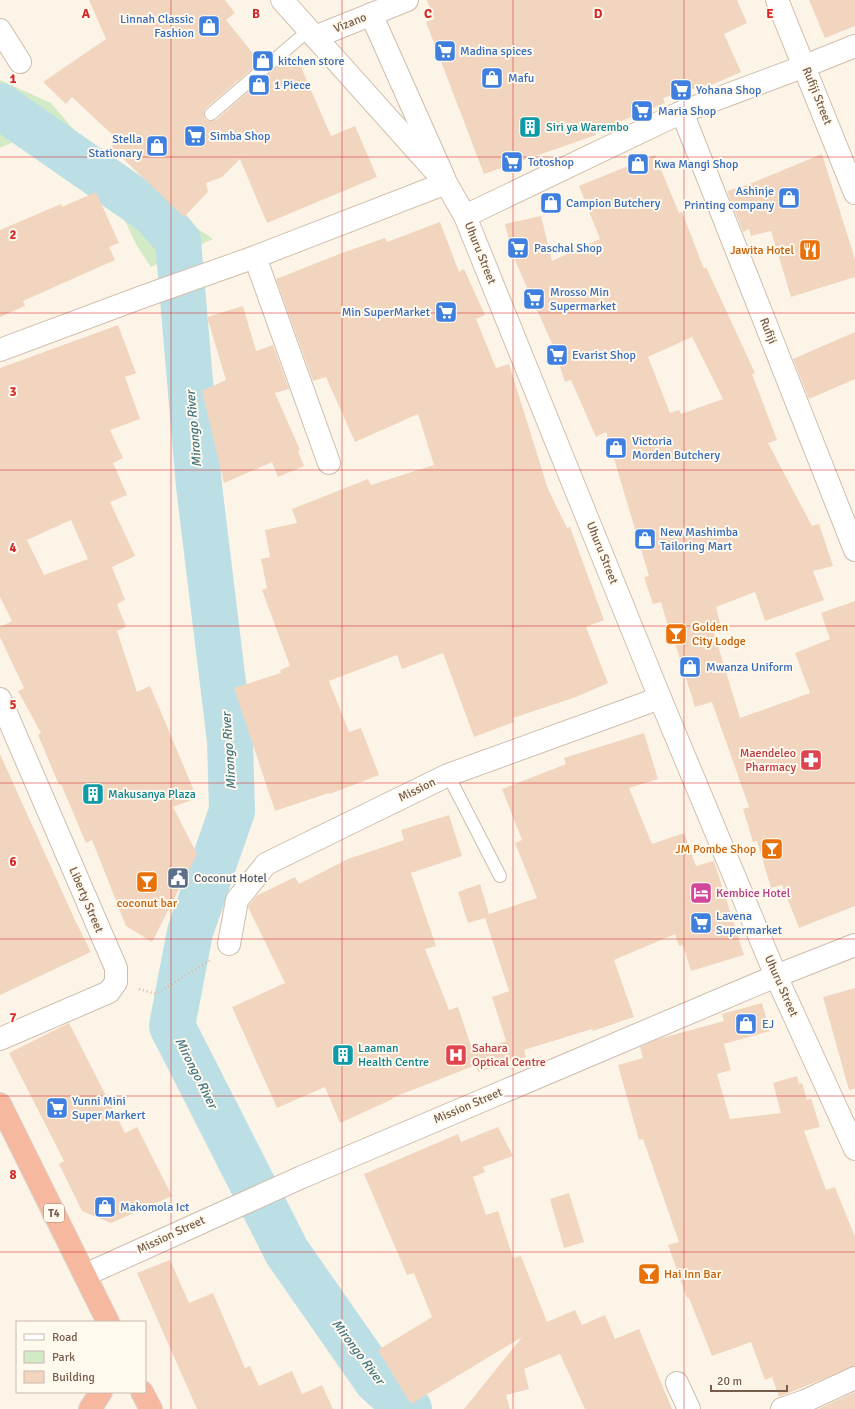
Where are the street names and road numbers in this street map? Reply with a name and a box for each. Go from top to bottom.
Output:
street label: Vizano [331,10,369,36]
street label: Rufiji Street [799,65,835,127]
street label: Uhuru Street [461,220,499,286]
street label: Rufiji [756,316,780,346]
street label: Uhuru Street [583,520,621,586]
street label: Mission [396,775,438,805]
street label: Liberty Street [65,865,107,935]
street label: Uhuru Street [761,953,801,1019]
street label: Mission Street [431,1085,505,1127]
road number: T4 [44,1204,64,1222]
street label: Mission Street [135,1213,207,1257]

